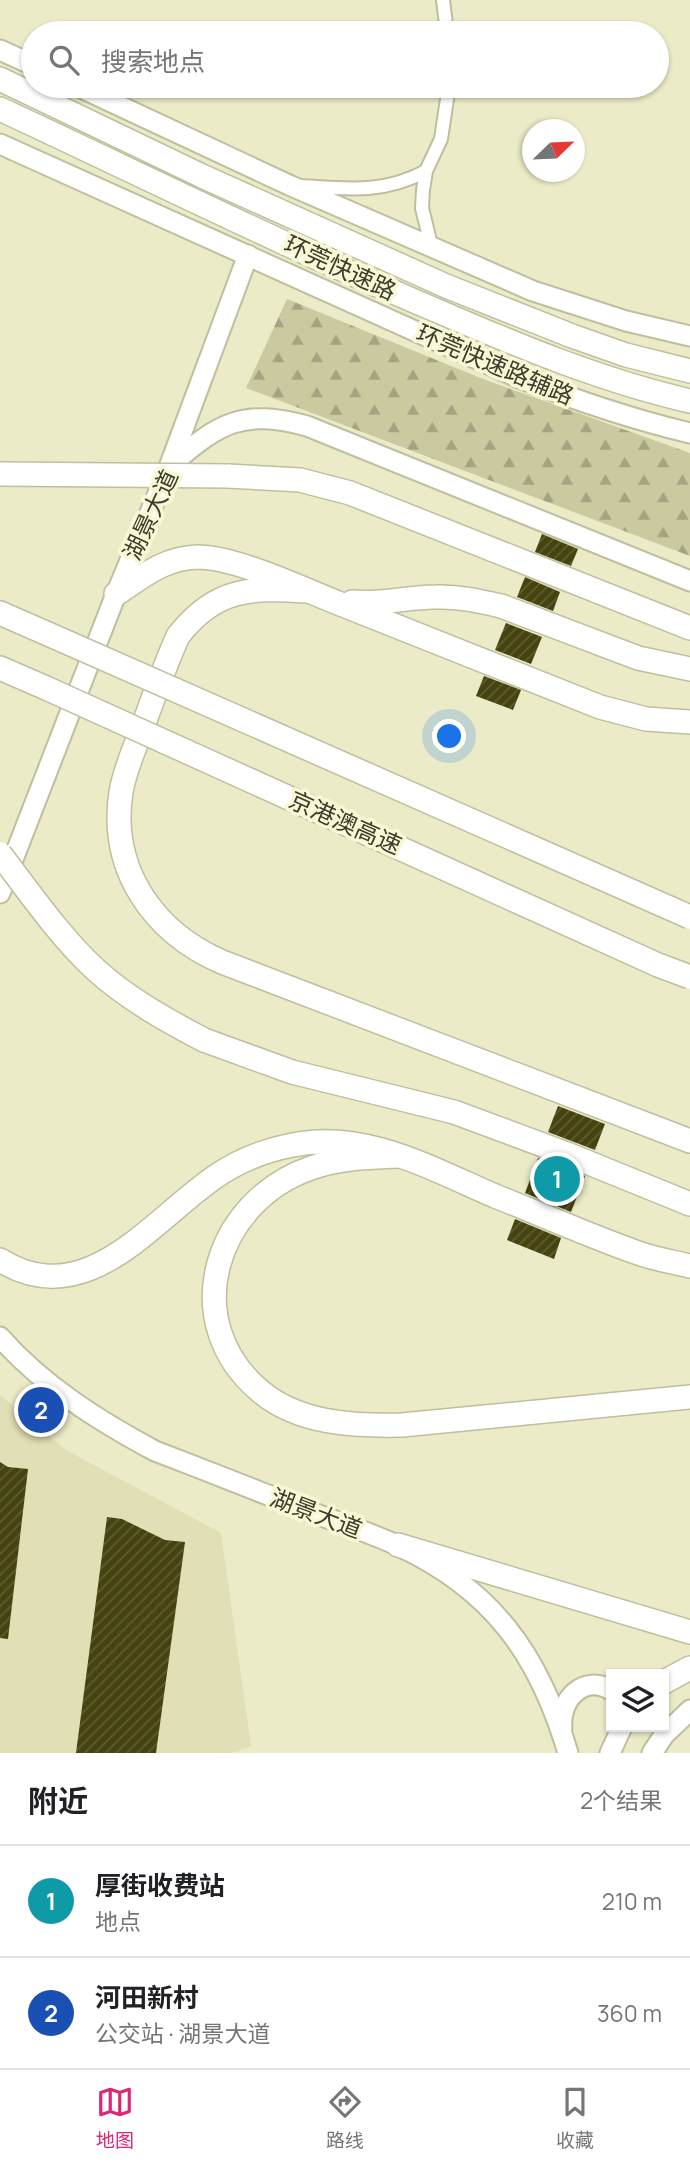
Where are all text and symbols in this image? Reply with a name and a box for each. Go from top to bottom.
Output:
search box [21,21,669,98]
icon: search [45,41,83,79]
text: 搜索地点 [101,43,205,79]
north arrow [522,119,585,182]
street label: 环莞快速路 [279,226,402,307]
street label: 环莞快速路辅路 [412,316,579,412]
street label: 湖景大道 [114,464,185,565]
your location [432,719,466,753]
street label: 京港澳高速 [284,782,407,861]
pin: 1 [534,1153,580,1205]
pin: 2 [18,1384,64,1436]
street label: 湖景大道 [266,1480,367,1545]
map controls [606,1669,669,1732]
button: layers [606,1669,669,1732]
text: 附近 [28,1780,88,1821]
text: 2个结果 [580,1784,662,1816]
text: 厚街收费站 [95,1867,225,1903]
text: 1 [46,1885,56,1917]
text: 210 m [602,1885,662,1917]
text: 地点 [95,1905,141,1937]
text: 河田新村 [95,1979,199,2015]
text: 2 [44,1997,58,2029]
text: 360 m [597,1997,662,2029]
text: 公交站 · 湖景大道 [95,2017,270,2049]
tab: 地图 [96,2083,134,2153]
tab: 路线 [326,2083,364,2153]
tab: 收藏 [556,2083,594,2153]

